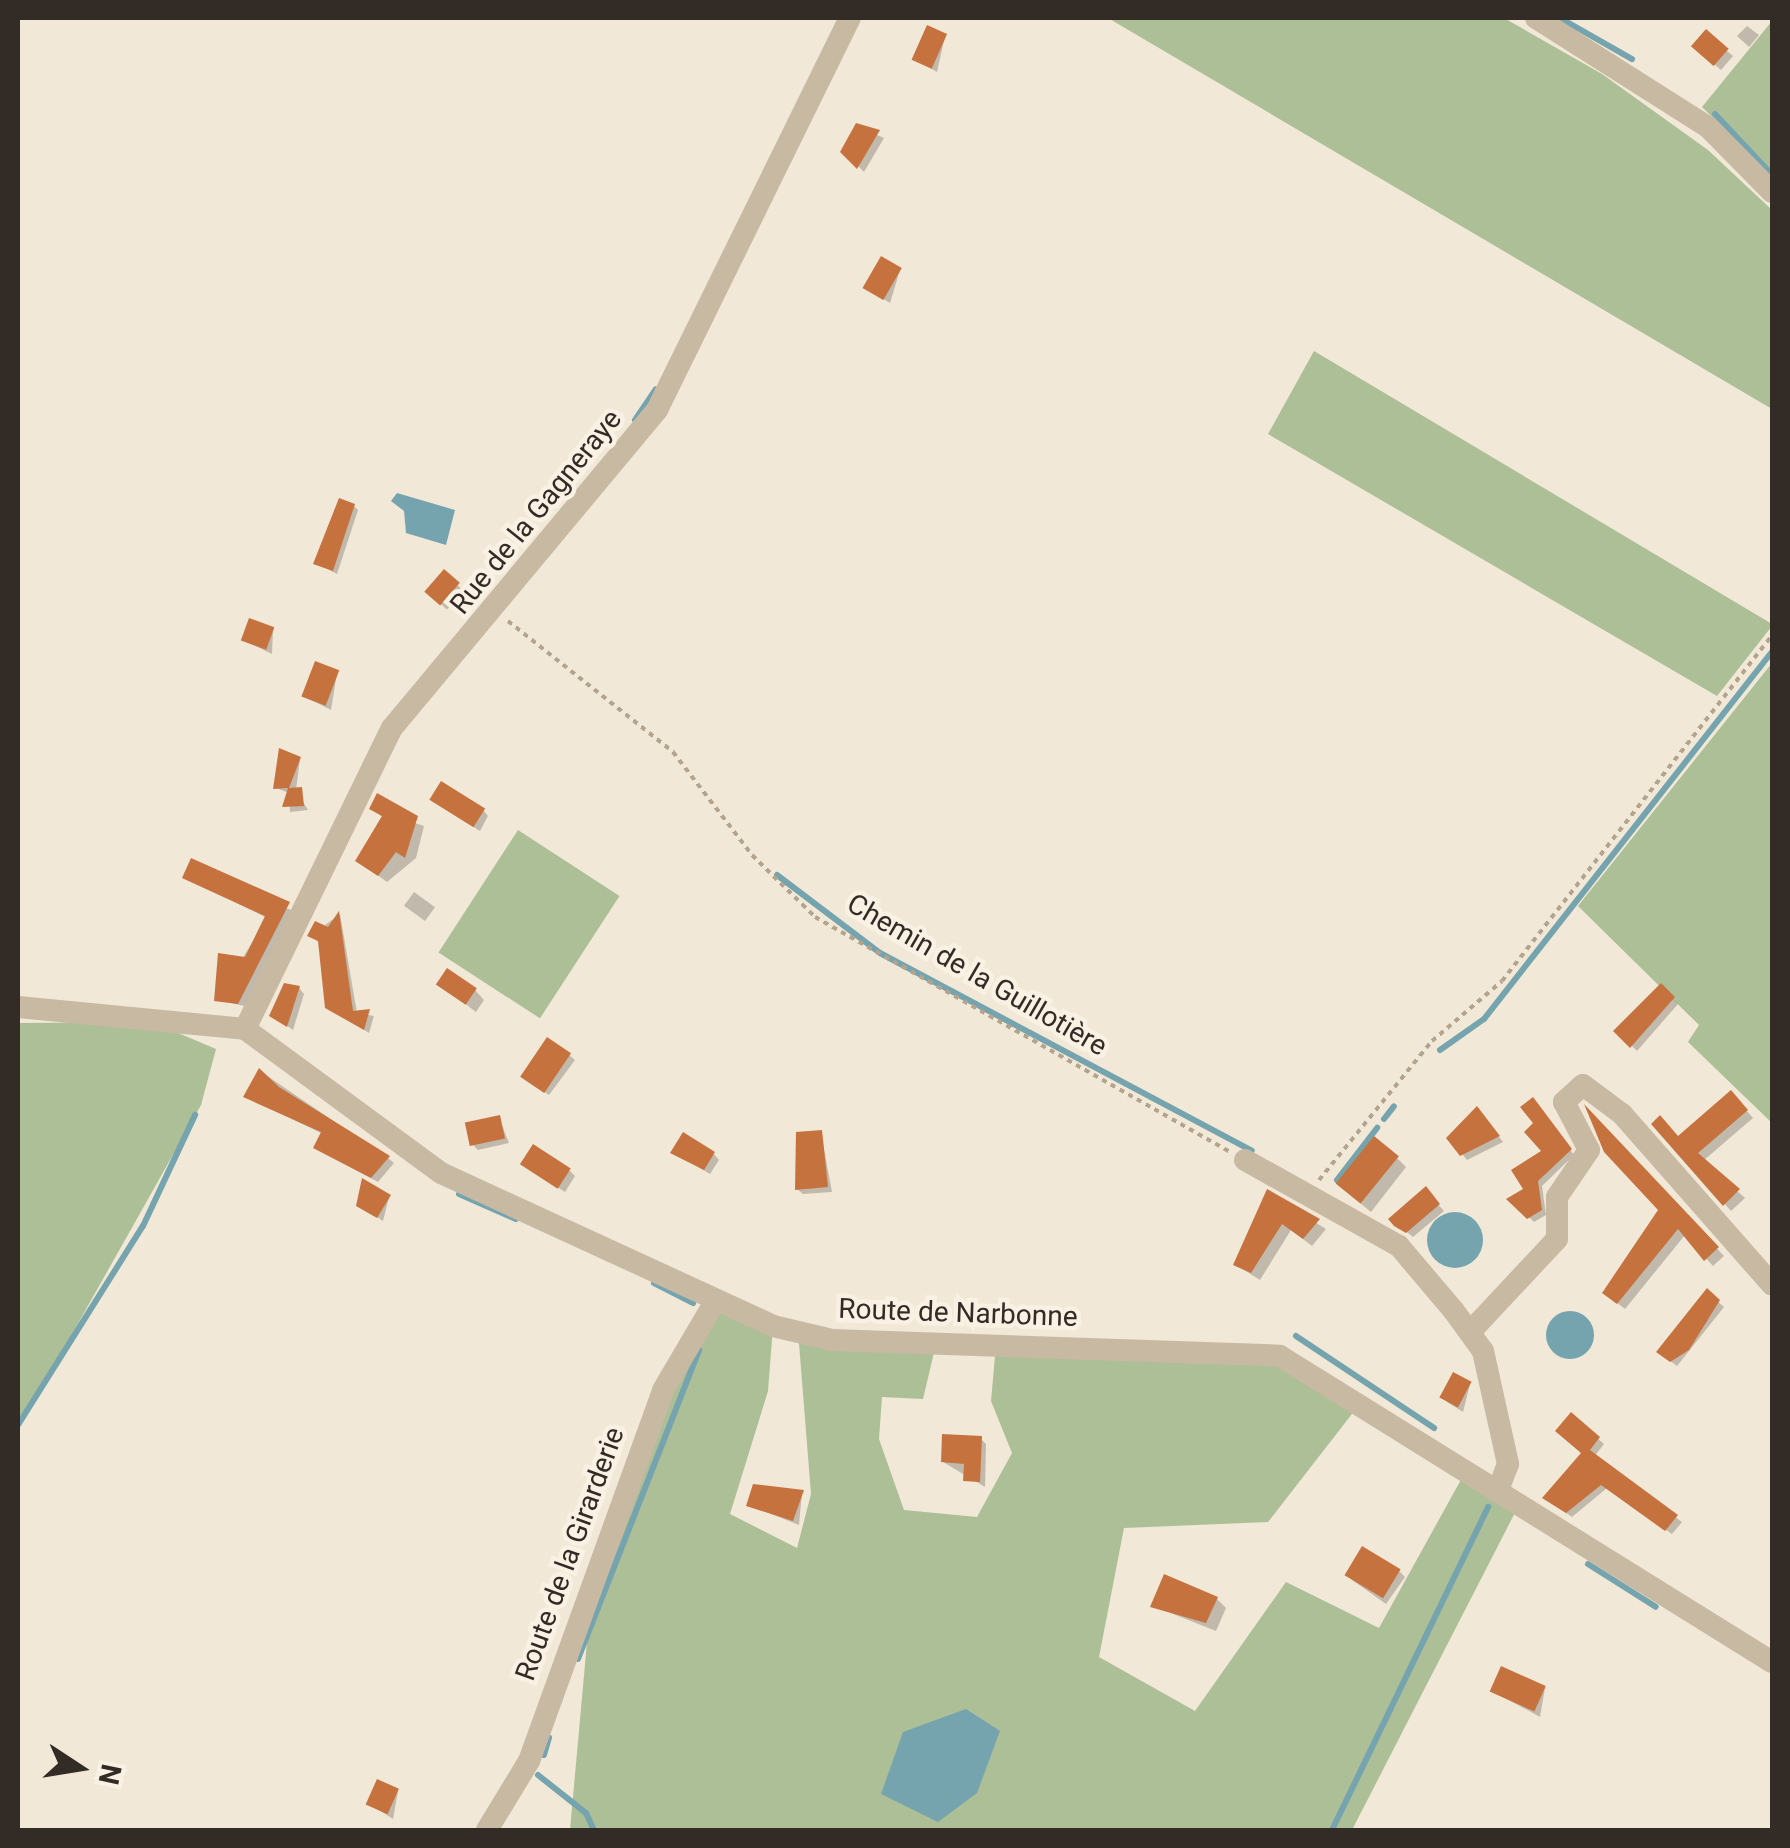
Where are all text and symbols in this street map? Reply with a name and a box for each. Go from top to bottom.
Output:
street label: Rue de la Gagneraye [443,403,629,621]
street label: Chemin de la Guillotière [841,887,1113,1063]
street label: Route de Narbonne [838,1292,1078,1334]
street label: Route de la Girarderie [509,1423,631,1685]
north arrow [30,1718,130,1818]
text: N [92,1761,128,1787]

